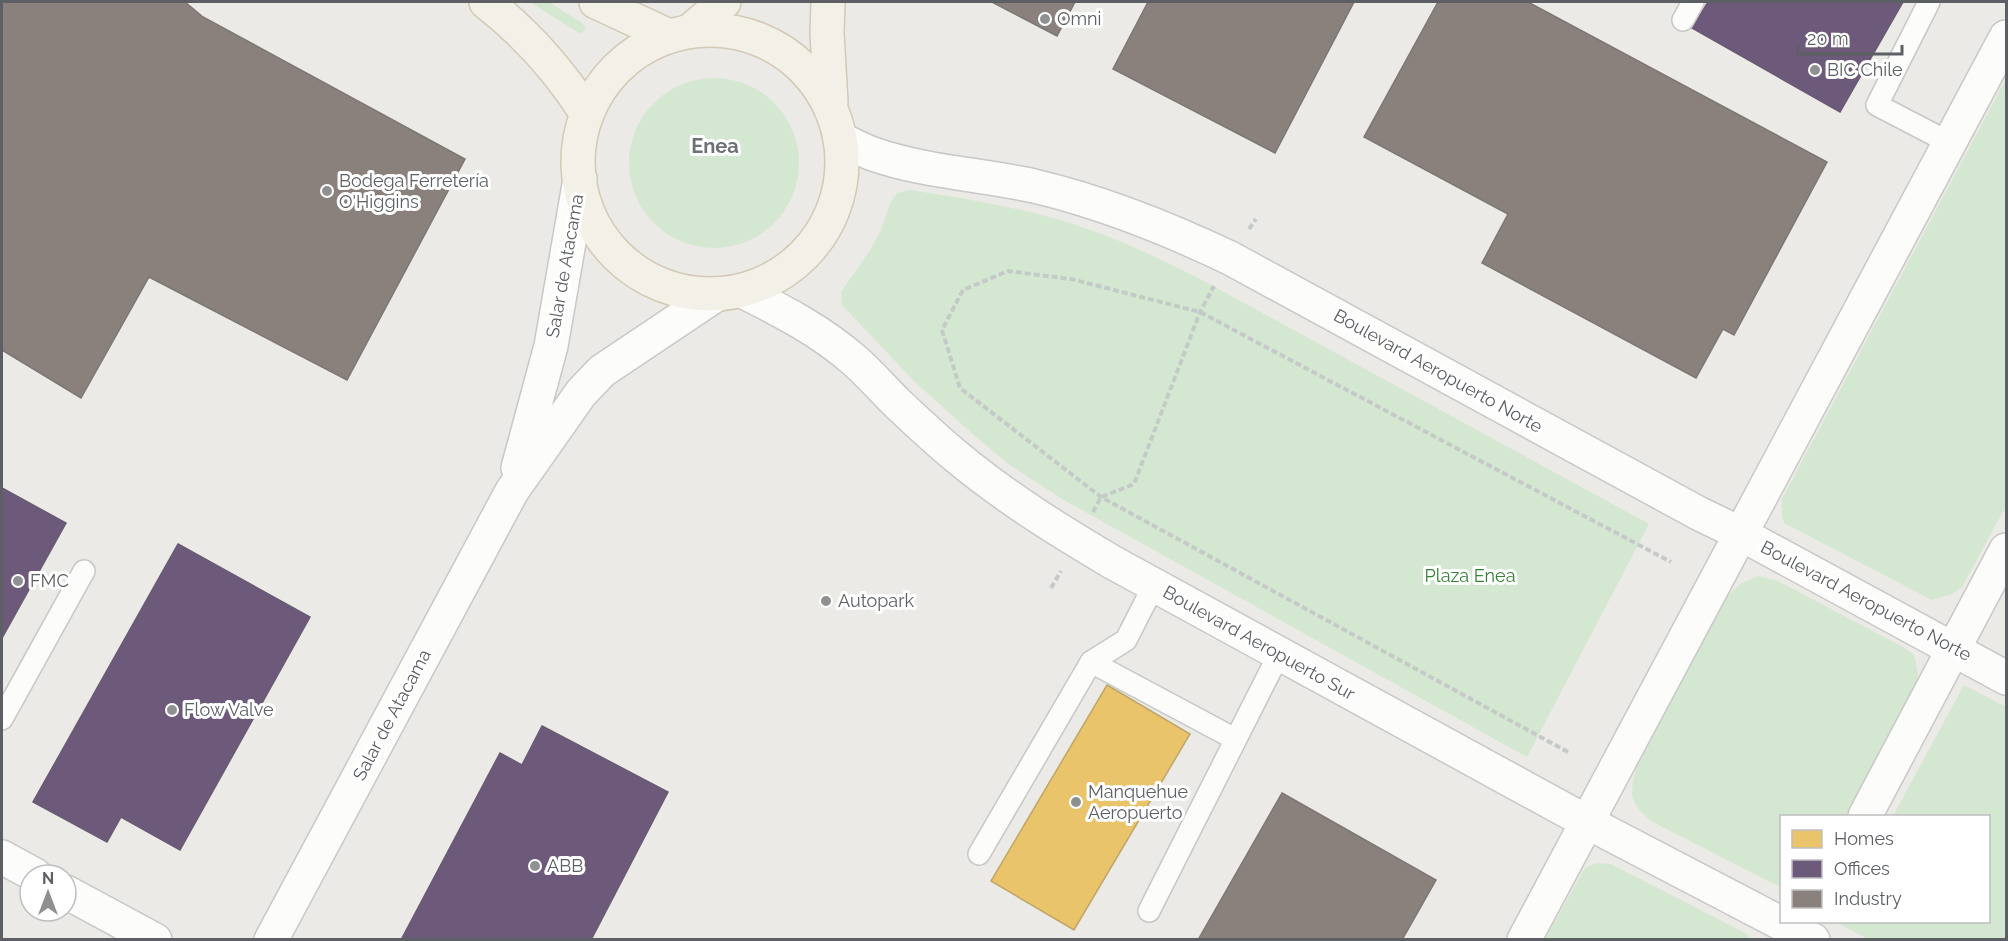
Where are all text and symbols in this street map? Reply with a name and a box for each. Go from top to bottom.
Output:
place label: Omni [1057,8,1101,29]
marker: Omni [1038,12,1052,26]
scale bar [1798,18,1902,56]
text: 20 m [1807,28,1849,49]
place label: BIC Chile [1827,59,1903,80]
marker: BIC Chile [1808,63,1822,77]
district label: Enea [691,134,739,158]
place label: Bodega Ferretería O'Higgins [339,170,489,212]
marker: Bodega Ferretería O'Higgins [320,184,334,198]
street label: Salar de Atacama [542,192,587,339]
street label: Boulevard Aeropuerto Norte [1330,304,1547,437]
street label: Boulevard Aeropuerto Norte [1757,536,1975,665]
park label: Plaza Enea [1425,565,1515,586]
place label: FMC [30,570,69,591]
marker: FMC [11,574,25,588]
street label: Boulevard Aeropuerto Sur [1160,581,1359,704]
place label: Autopark [838,590,914,611]
marker: Autopark [819,594,833,608]
street label: Salar de Atacama [348,646,435,784]
place label: Flow Valve [184,699,274,720]
marker: Flow Valve [165,703,179,717]
place label: Manquehue Aeropuerto [1088,781,1189,823]
marker: Manquehue Aeropuerto [1069,795,1083,809]
legend [1780,815,1990,923]
text: Homes [1834,828,1894,849]
place label: ABB [547,855,583,876]
text: Offices [1834,858,1890,879]
marker: ABB [528,859,542,873]
north arrow [18,863,78,923]
text: N [42,869,54,888]
text: Industry [1834,888,1902,909]

